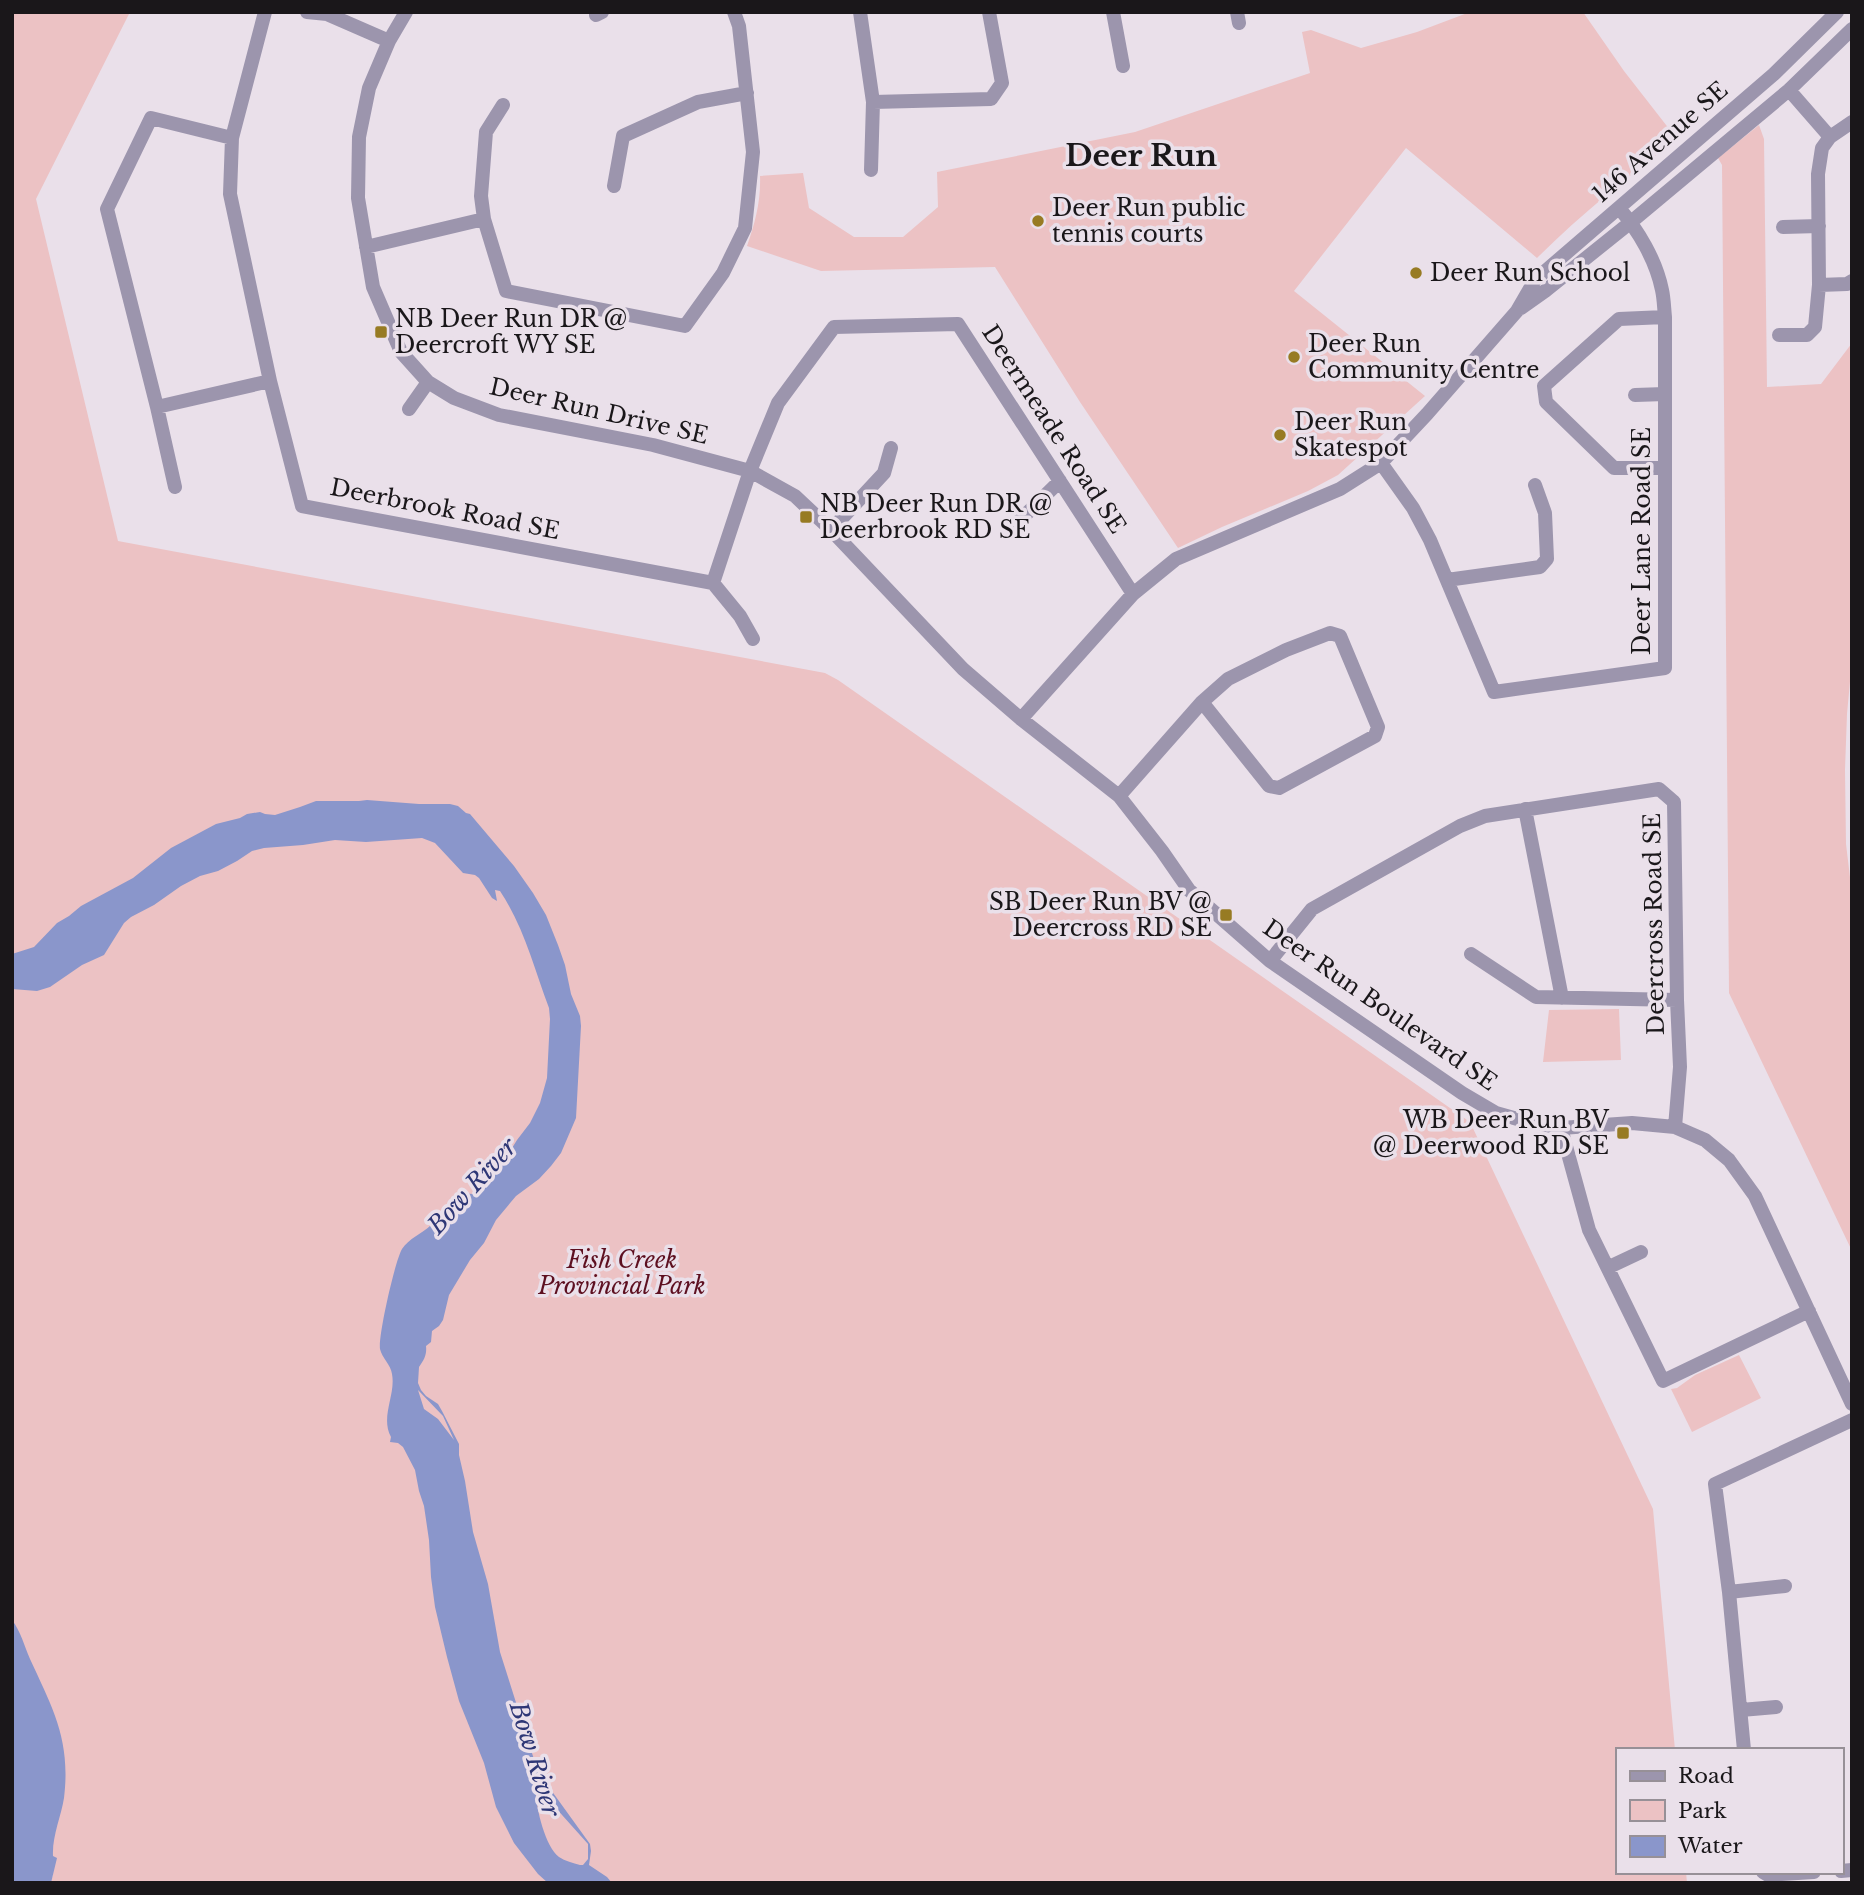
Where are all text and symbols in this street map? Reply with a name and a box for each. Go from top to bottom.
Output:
street label: 146 Avenue SE [1587,76,1733,208]
district label: Deer Run [1065,137,1217,174]
place label: Deer Run public tennis courts [1052,194,1245,248]
marker: Deer Run public tennis courts [1030,213,1046,229]
place label: Deer Run School [1430,259,1630,287]
marker: Deer Run School [1408,265,1424,281]
place label: NB Deer Run DR @ Deercroft WY SE [395,305,627,359]
street label: Deermeade Road SE [976,320,1132,538]
marker: NB Deer Run DR @ Deercroft WY SE [373,324,389,340]
place label: Deer Run Community Centre [1308,330,1539,384]
marker: Deer Run Community Centre [1286,349,1302,365]
street label: Deer Run Drive SE [487,372,711,450]
place label: Deer Run Skatespot [1294,408,1408,462]
marker: Deer Run Skatespot [1272,427,1288,443]
street label: Deer Lane Road SE [1628,427,1656,655]
street label: Deerbrook Road SE [328,473,562,545]
place label: NB Deer Run DR @ Deerbrook RD SE [820,490,1052,544]
marker: NB Deer Run DR @ Deerbrook RD SE [798,509,814,525]
street label: Deercross Road SE [1638,813,1670,1035]
place label: SB Deer Run BV @ Deercross RD SE [989,888,1212,942]
marker: SB Deer Run BV @ Deercross RD SE [1218,907,1234,923]
street label: Deer Run Boulevard SE [1258,914,1502,1096]
place label: WB Deer Run BV @ Deerwood RD SE [1373,1106,1610,1160]
marker: WB Deer Run BV @ Deerwood RD SE [1615,1125,1631,1141]
water label: Bow River [421,1131,523,1241]
park label: Fish Creek Provincial Park [537,1246,706,1300]
water label: Bow River [503,1697,567,1821]
legend [1616,1748,1843,1874]
text: Road [1678,1763,1734,1789]
text: Park [1678,1798,1727,1824]
text: Water [1677,1833,1742,1859]

